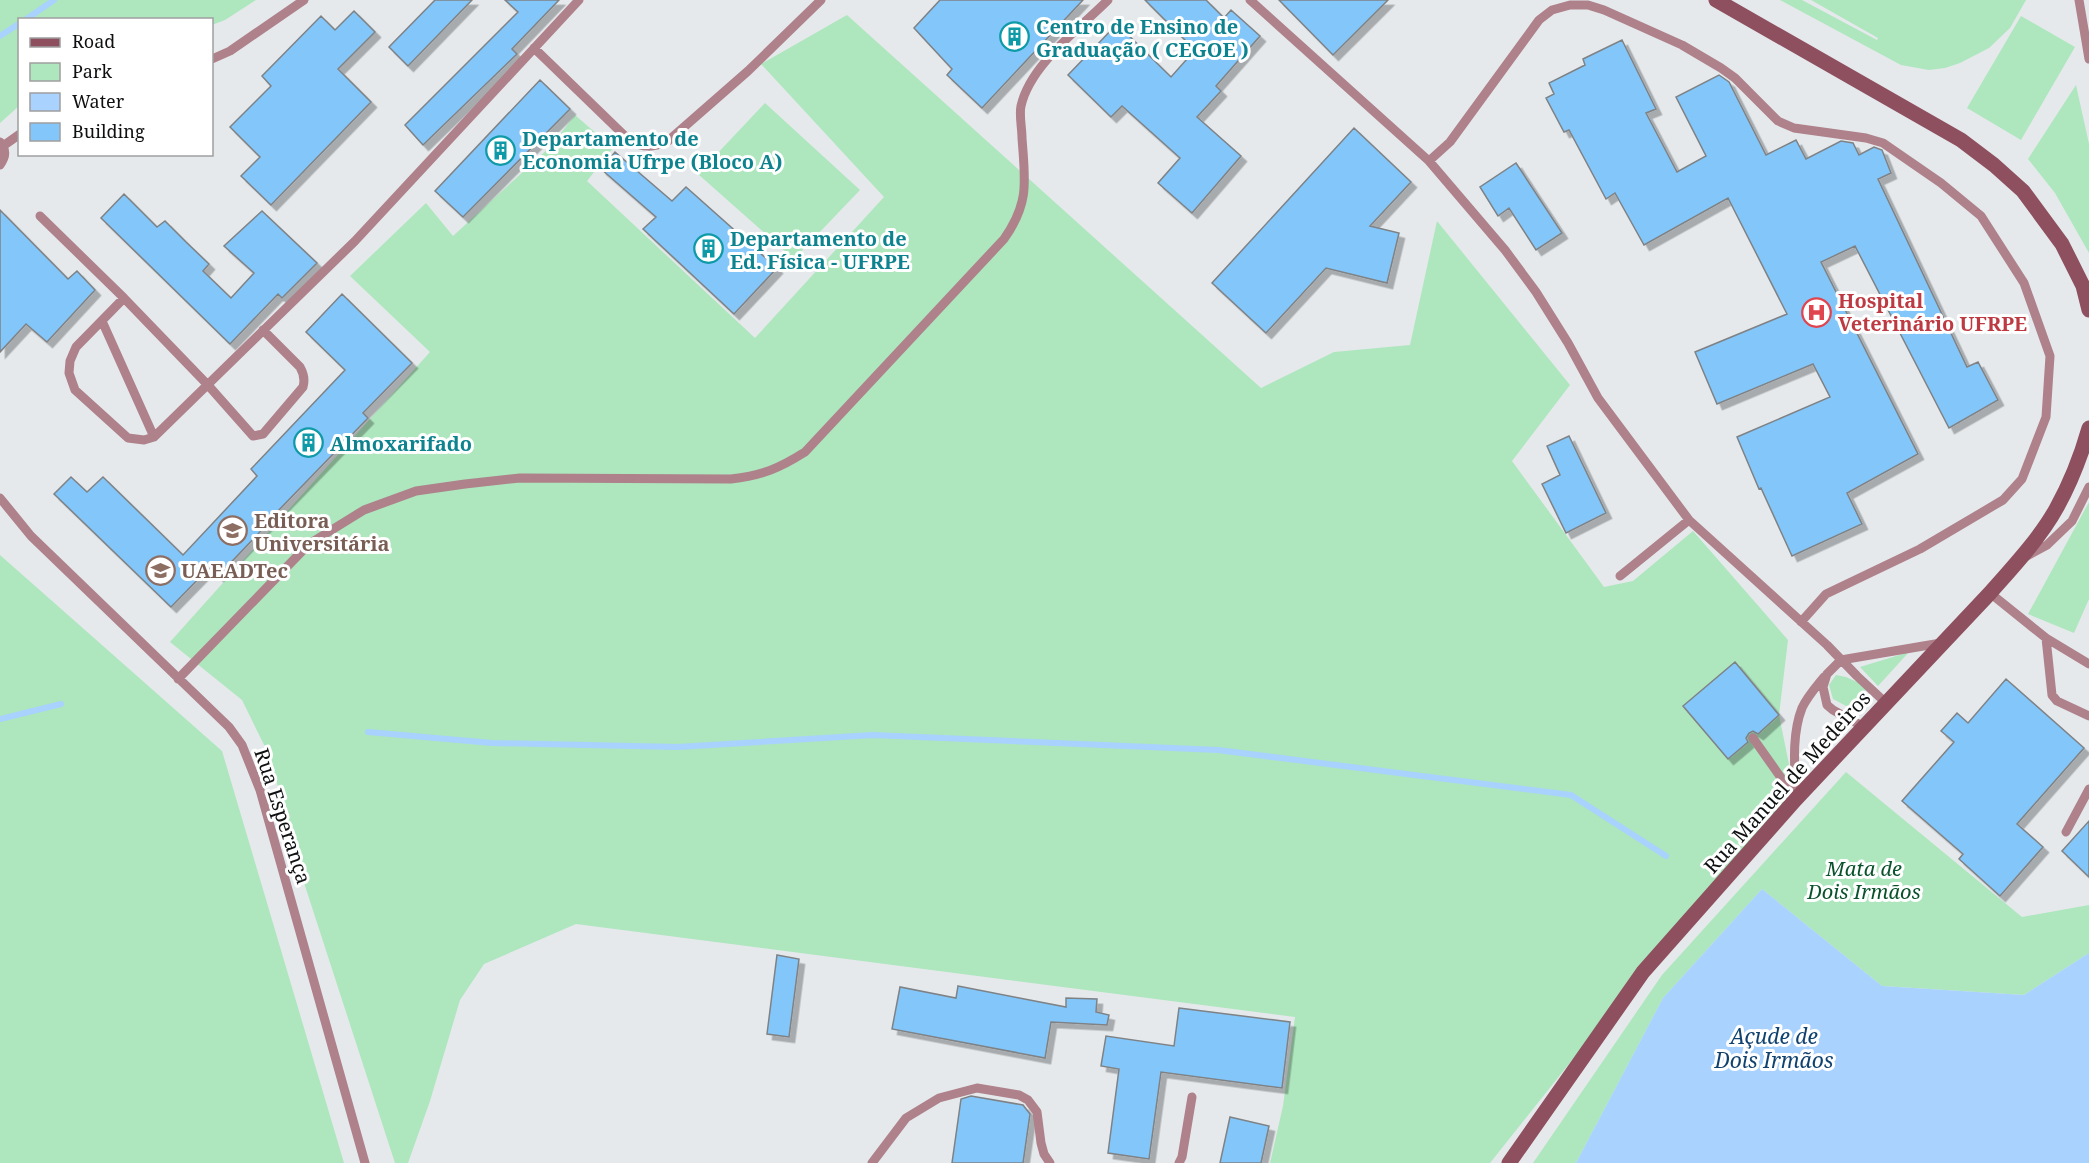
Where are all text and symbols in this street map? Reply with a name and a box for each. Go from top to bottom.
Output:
place label: Centro de Ensino de Graduação ( CEGOE ) [1036,13,1249,63]
legend [18,18,213,156]
building icon: Centro de Ensino de Graduação ( CEGOE ) [999,21,1031,53]
text: Road [72,29,115,53]
text: Park [72,59,112,83]
text: Water [72,89,125,113]
text: Building [72,119,145,143]
place label: Departamento de Economia Ufrpe (Bloco A) [522,125,782,175]
building icon: Departamento de Economia Ufrpe (Bloco A) [485,134,517,166]
place label: Departamento de Ed. Física - UFRPE [730,225,910,275]
building icon: Departamento de Ed. Física - UFRPE [693,233,725,265]
place label: Hospital Veterinário UFRPE [1838,287,2027,337]
hospital icon: Hospital Veterinário UFRPE [1801,296,1833,328]
building icon: Almoxarifado [293,427,325,459]
place label: Almoxarifado [330,430,472,457]
place label: Editora Universitária [254,507,390,557]
school or university icon: Editora Universitária [217,515,249,547]
school or university icon: UAEADTec [144,554,176,586]
place label: UAEADTec [181,557,288,584]
street label: Rua Manuel de Medeiros [1698,685,1876,879]
street label: Rua Esperança [248,745,318,887]
park label: Mata de Dois Irmãos [1806,855,1921,905]
water label: Açude de Dois Irmãos [1713,1022,1834,1074]

